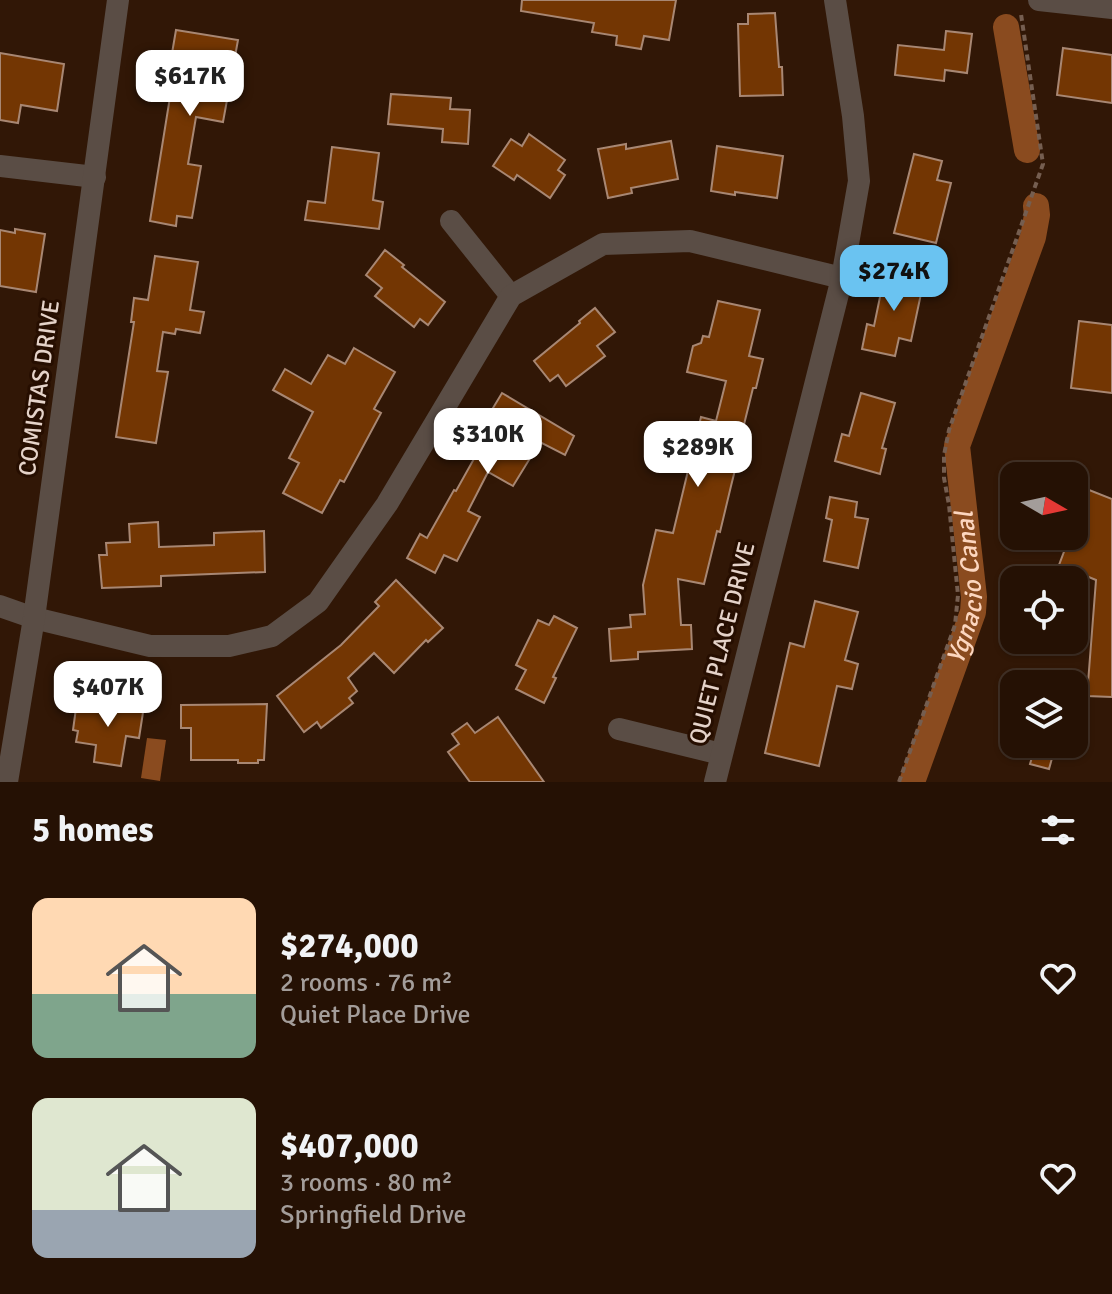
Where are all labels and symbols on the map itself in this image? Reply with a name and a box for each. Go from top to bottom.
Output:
pin: $617K [134,50,246,118]
pin: $274K [838,245,950,313]
street label: COMISTAS DRIVE [12,298,66,478]
pin: $310K [432,408,544,476]
pin: $289K [642,421,754,489]
north arrow [1000,462,1088,550]
water label: Ygnacio Canal [940,507,990,668]
street label: QUIET PLACE DRIVE [682,539,762,747]
pin: $407K [52,661,164,729]

